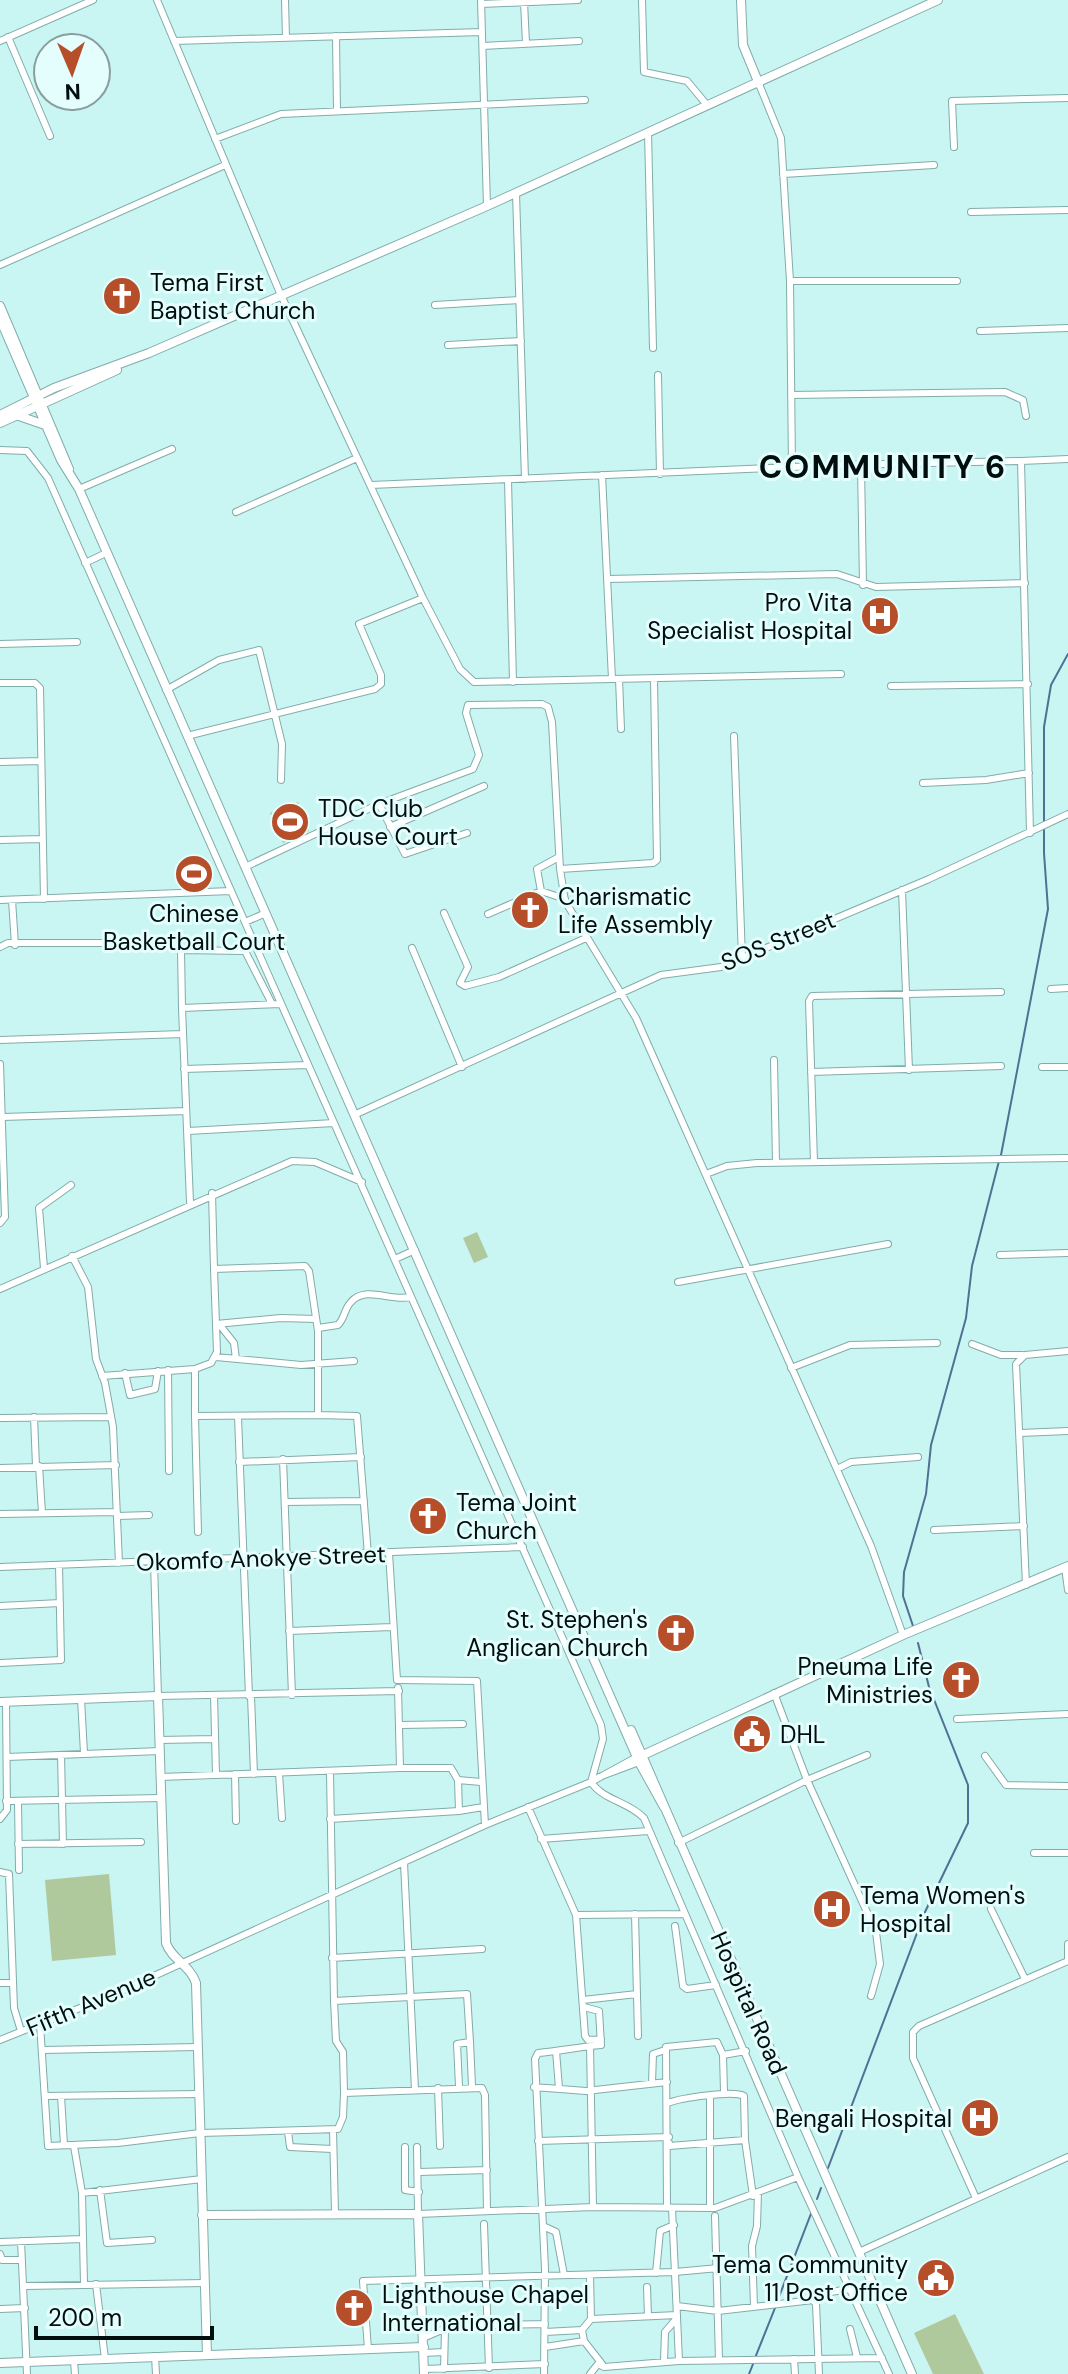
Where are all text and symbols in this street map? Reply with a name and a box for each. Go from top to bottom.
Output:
north arrow [32,32,112,112]
text: N [64,77,81,106]
place label: Tema First Baptist Church [150,267,315,326]
church icon: Tema First Baptist Church [101,275,143,317]
district label: COMMUNITY 6 [759,446,1007,488]
place label: Pro Vita Specialist Hospital [647,587,852,646]
hospital icon: Pro Vita Specialist Hospital [859,595,901,637]
place label: TDC Club House Court [318,793,458,852]
sports icon: TDC Club House Court [269,801,311,843]
sports icon: Chinese Basketball Court [173,853,215,895]
place label: Charismatic Life Assembly [558,881,713,940]
church icon: Charismatic Life Assembly [509,889,551,931]
place label: Chinese Basketball Court [103,898,285,957]
street label: SOS Street [716,904,840,978]
place label: Tema Joint Church [456,1487,577,1546]
church icon: Tema Joint Church [407,1495,449,1537]
street label: Okomfo Anokye Street [136,1538,386,1578]
place label: St. Stephen's Anglican Church [466,1604,648,1663]
church icon: St. Stephen's Anglican Church [655,1612,697,1654]
place label: Pneuma Life Ministries [797,1651,933,1710]
church icon: Pneuma Life Ministries [940,1659,982,1701]
public building icon: DHL [731,1713,773,1755]
place label: DHL [780,1719,826,1750]
place label: Tema Women's Hospital [860,1880,1025,1939]
hospital icon: Tema Women's Hospital [811,1888,853,1930]
street label: Hospital Road [704,1927,794,2079]
street label: Fifth Avenue [21,1961,161,2043]
hospital icon: Bengali Hospital [959,2097,1001,2139]
place label: Bengali Hospital [775,2103,952,2134]
place label: Tema Community 11 Post Office [712,2249,908,2308]
public building icon: Tema Community 11 Post Office [915,2257,957,2299]
place label: Lighthouse Chapel International [382,2279,589,2338]
church icon: Lighthouse Chapel International [333,2287,375,2329]
scale bar [36,2290,212,2340]
text: 200 m [48,2302,122,2333]

